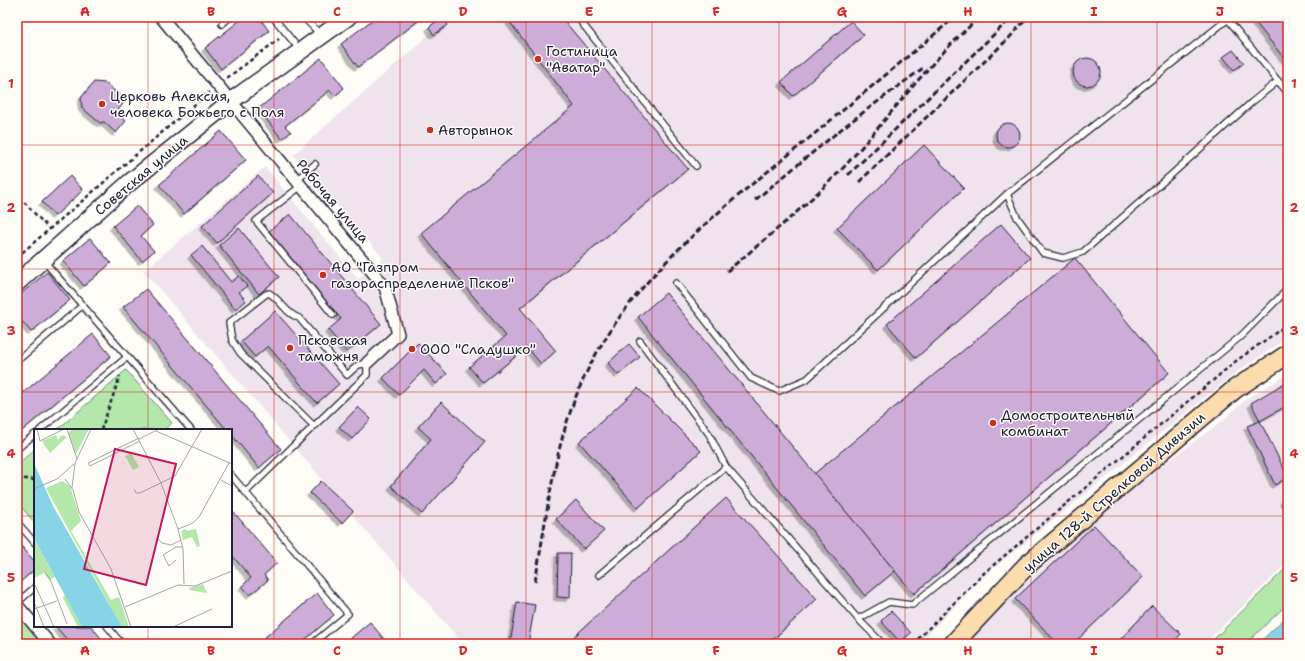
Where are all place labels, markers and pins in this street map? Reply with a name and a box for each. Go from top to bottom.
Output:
place label: Гостиница "Аватар" [546,42,618,76]
marker: Гостиница "Аватар" [533,54,543,64]
place label: Церковь Алексия, человека Божьего с Поля [110,87,284,121]
marker: Церковь Алексия, человека Божьего с Поля [97,99,107,109]
place label: Авторынок [438,121,514,139]
marker: Авторынок [425,125,435,135]
place label: АО "Газпром газораспределение Псков" [331,258,514,292]
marker: АО "Газпром газораспределение Псков" [318,270,328,280]
place label: Псковская таможня [298,331,368,365]
place label: ООО "Сладушко" [420,340,536,358]
marker: Псковская таможня [285,343,295,353]
marker: ООО "Сладушко" [407,344,417,354]
place label: Домостроительный комбинат [1001,406,1135,440]
marker: Домостроительный комбинат [988,418,998,428]

